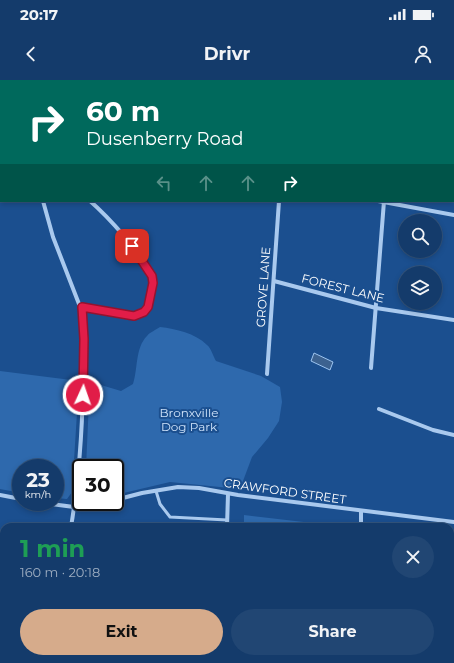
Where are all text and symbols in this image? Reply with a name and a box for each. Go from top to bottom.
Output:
text: 20:17 [20,5,58,24]
icon: back [20,43,42,65]
text: Drivr [204,43,250,65]
icon: person [412,43,434,65]
text: 60 m [86,94,160,128]
icon: right [20,96,72,148]
text: Dusenberry Road [86,128,244,150]
icon: left [153,172,175,194]
icon: ahead [195,172,217,194]
icon: ahead [237,172,259,194]
icon: right [279,172,301,194]
map controls [398,214,442,310]
button: search [398,214,442,258]
pin [115,229,149,263]
icon: arrive [121,235,143,257]
street label: GROVE LANE [253,246,273,328]
button: layers [398,266,442,310]
street label: FOREST LANE [300,270,386,306]
position arrow [62,374,104,416]
park label: Bronxville Dog Park [160,405,218,434]
speed limit sign: 30 [72,459,124,511]
text: 23 [26,468,50,492]
street label: CRAWFORD STREET [223,475,347,507]
text: km/h [25,488,51,501]
text: 1 min [20,534,85,563]
button: close [392,536,434,578]
text: 160 m · 20:18 [20,564,100,580]
button: Exit [20,609,223,655]
button: Share [231,609,434,655]

